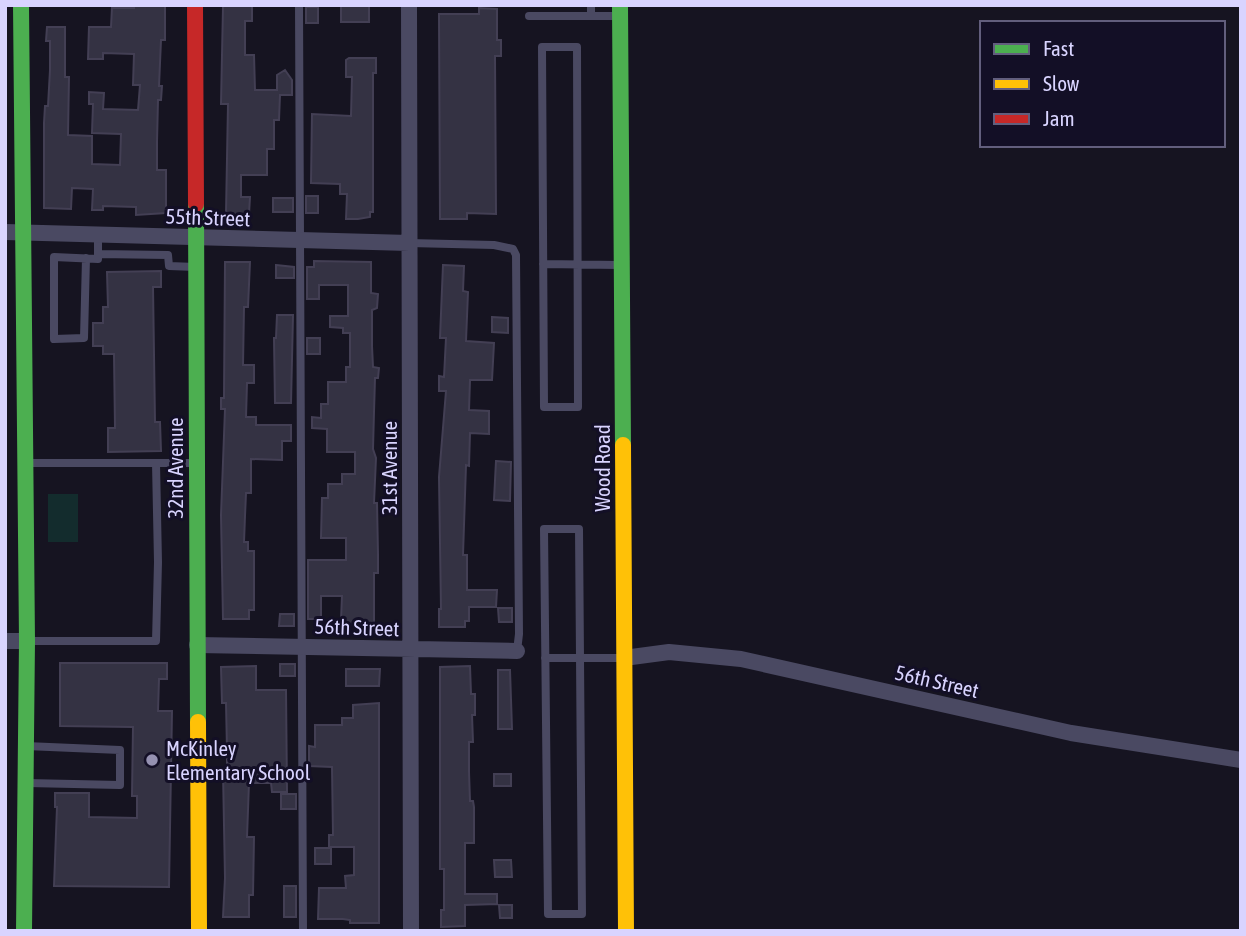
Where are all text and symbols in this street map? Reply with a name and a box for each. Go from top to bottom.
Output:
legend [980,21,1225,147]
text: Fast [1043,36,1074,60]
text: Slow [1043,71,1080,95]
text: Jam [1043,106,1075,130]
street label: 55th Street [165,204,251,230]
street label: 32nd Avenue [163,418,187,518]
street label: 31st Avenue [377,421,401,515]
street label: Wood Road [590,424,614,512]
street label: 56th Street [314,614,400,640]
street label: 56th Street [893,660,981,702]
place label: McKinley Elementary School [166,736,311,784]
marker: McKinley Elementary School [144,752,160,768]

